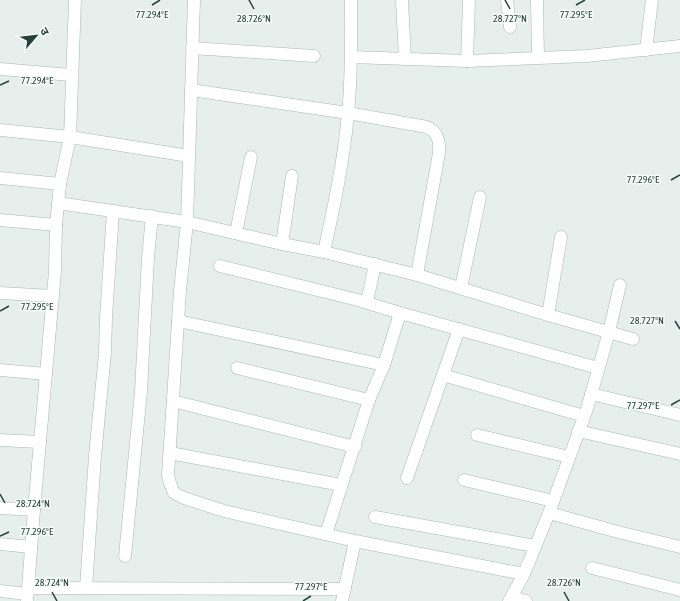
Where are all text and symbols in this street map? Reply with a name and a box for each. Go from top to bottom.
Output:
text: 77.294°E [136,9,169,20]
text: 77.295°E [560,9,593,20]
text: 28.726°N [237,13,271,24]
text: 28.727°N [493,13,527,24]
north arrow [16,16,56,56]
text: उ [38,26,52,37]
text: 77.294°E [21,75,54,86]
text: 77.296°E [627,174,660,185]
text: 77.295°E [21,301,54,312]
text: 28.727°N [630,315,664,326]
text: 77.297°E [627,400,660,411]
text: 28.724°N [16,498,50,509]
text: 77.296°E [21,526,54,537]
text: 28.724°N [35,577,69,588]
text: 28.726°N [547,577,581,588]
text: 77.297°E [295,581,328,592]

